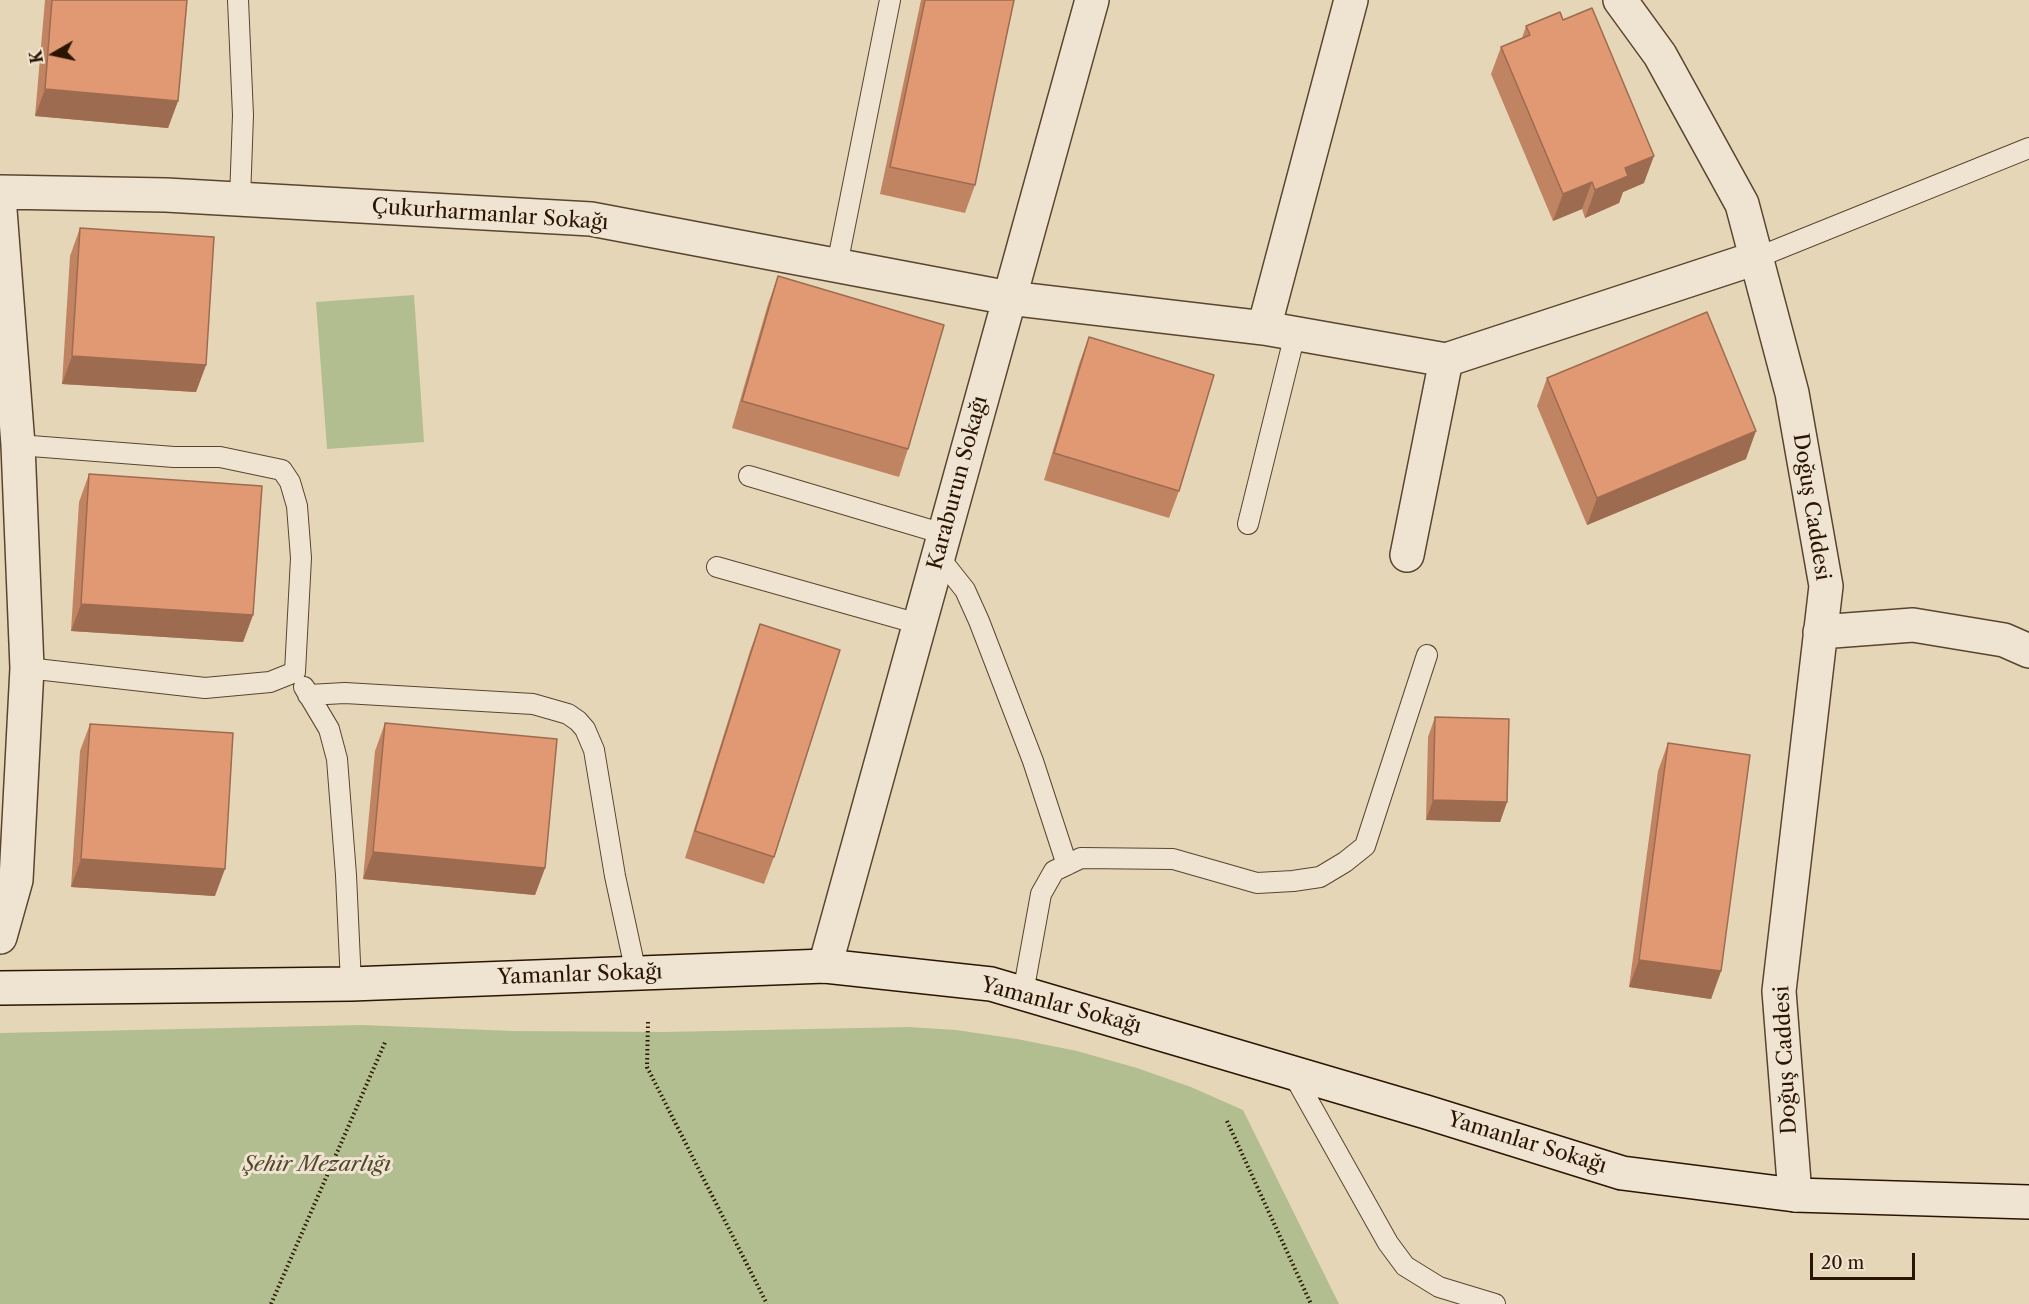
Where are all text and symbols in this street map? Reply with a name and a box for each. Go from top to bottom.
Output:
north arrow [24,24,84,84]
text: K [25,49,47,65]
street label: Çukurharmanlar Sokağı [371,194,609,236]
street label: Karaburun Sokağı [923,393,993,573]
street label: Doğuş Caddesi [1787,432,1835,582]
street label: Yamanlar Sokağı [497,960,663,990]
street label: Yamanlar Sokağı [978,972,1144,1040]
street label: Doğuş Caddesi [1770,985,1802,1135]
street label: Yamanlar Sokağı [1444,1107,1610,1179]
park label: Şehir Mezarlığı [243,1152,391,1178]
scale bar [1813,1241,1918,1279]
text: 20 m [1821,1252,1864,1274]

